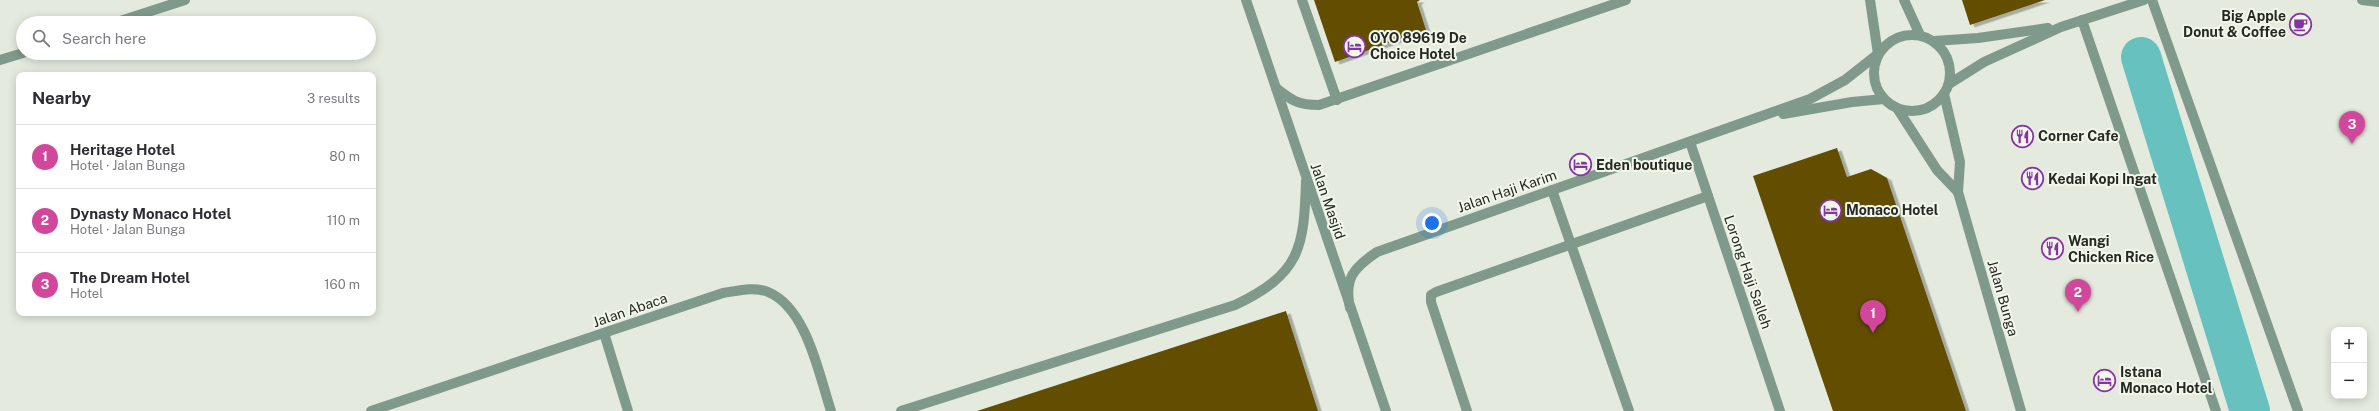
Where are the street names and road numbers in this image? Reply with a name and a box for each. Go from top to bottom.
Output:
street label: Jalan Masjid [1308,161,1348,241]
street label: Jalan Haji Karim [1455,167,1559,215]
street label: Lorong Haji Salleh [1721,213,1775,331]
street label: Jalan Bunga [1984,258,2022,338]
street label: Jalan Abaca [591,290,669,330]

